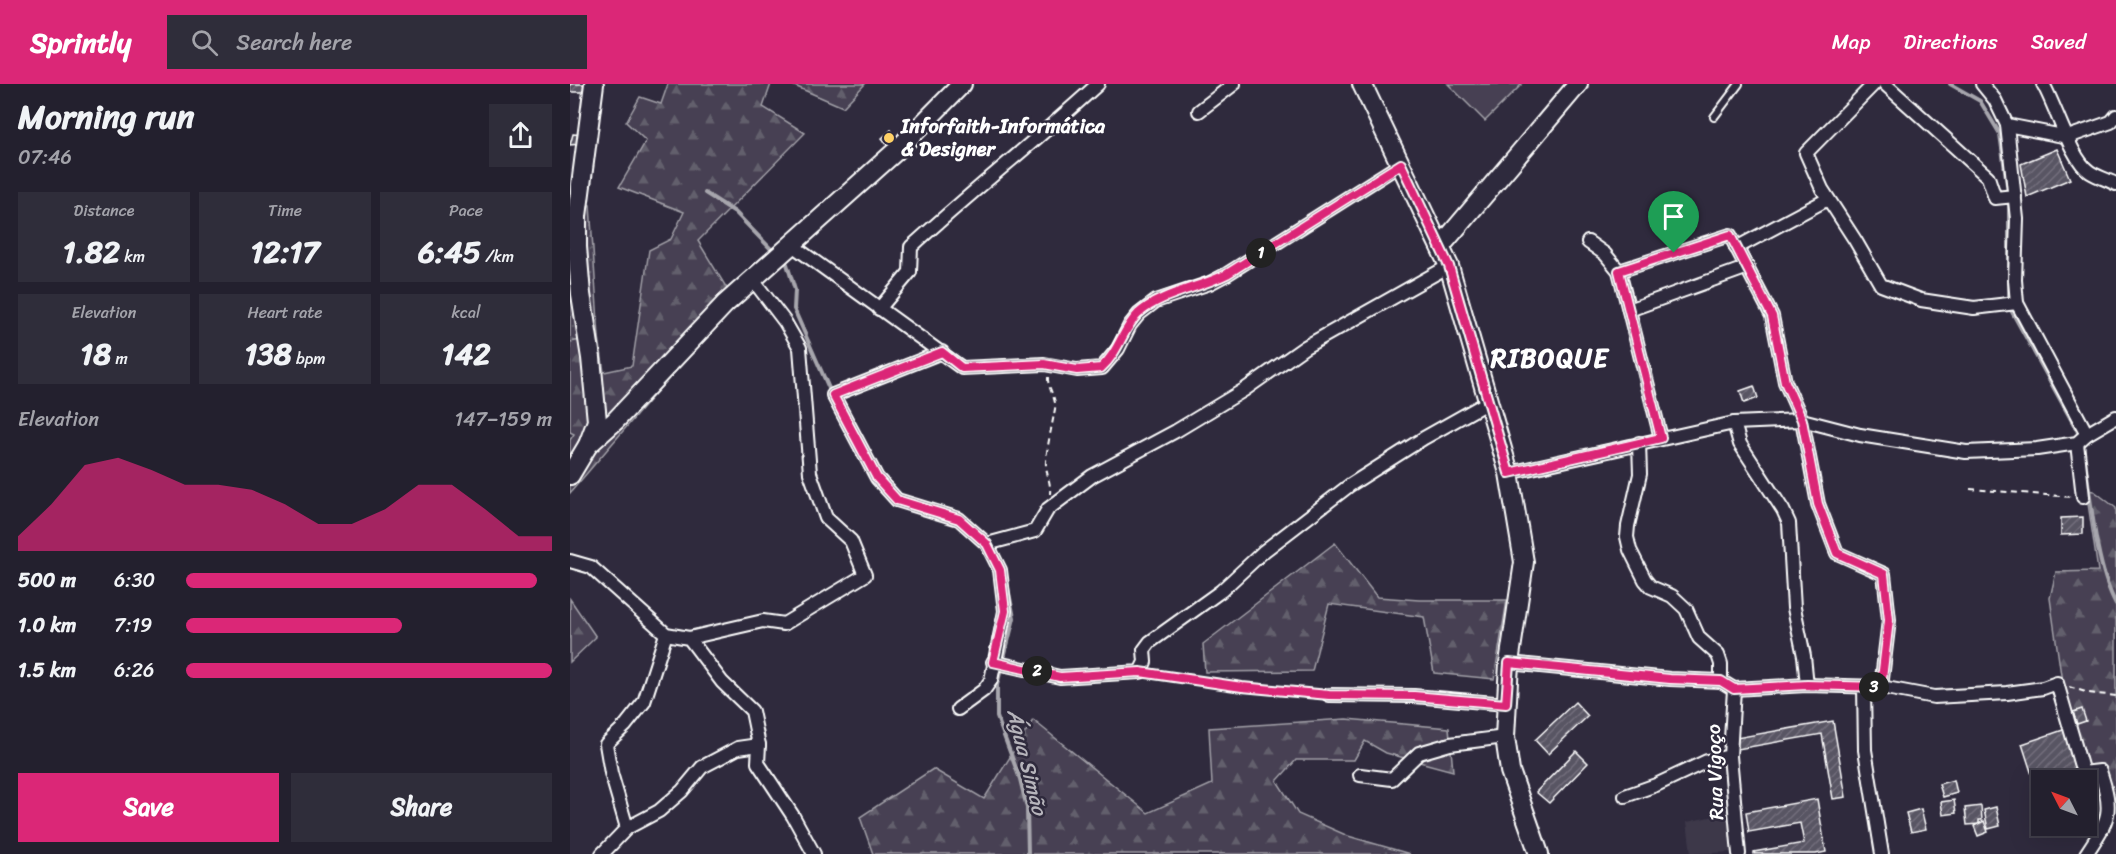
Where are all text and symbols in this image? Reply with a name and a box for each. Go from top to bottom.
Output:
search box [167,15,587,69]
text: Sprintly [30,18,131,67]
text: Search here [236,23,352,62]
text: Map [1832,23,1870,61]
text: Directions [1903,23,1998,61]
text: Saved [2031,23,2086,61]
icon: search [188,26,221,59]
text: Morning run [18,88,194,146]
button: share [489,104,552,167]
place label: Inforfaith-Informática & Designer [900,109,1106,167]
marker: Inforfaith-Informática & Designer [882,131,896,145]
text: 07:46 [18,140,72,175]
pin [1648,191,1699,253]
text: Distance [74,196,134,225]
text: Time [268,196,302,225]
text: Pace [449,196,483,225]
icon: arrive [1657,200,1690,233]
text: 1.82 [63,225,120,279]
text: 12:17 [250,225,320,279]
text: 6:45 [418,225,481,279]
pin: 1 [1246,238,1276,268]
text: 1 [1258,238,1264,267]
text: km [120,242,145,271]
text: /km [481,242,514,271]
text: Elevation [72,298,136,327]
text: Heart rate [247,298,323,327]
text: kcal [451,298,481,327]
text: 18 [80,327,111,381]
text: 138 [244,327,292,381]
text: 142 [442,327,490,381]
district label: RIBOQUE [1490,335,1610,381]
text: m [111,344,128,373]
text: bpm [292,344,326,373]
text: Elevation [18,402,99,437]
text: 147–159 m [455,402,552,437]
text: 500 m [18,563,76,598]
text: 6:30 [114,563,155,598]
text: 1.0 km [18,608,76,643]
text: 7:19 [114,608,152,643]
text: 1.5 km [18,653,76,688]
text: 6:26 [114,653,154,688]
pin: 2 [1022,656,1052,686]
text: 2 [1032,656,1042,685]
pin: 3 [1859,672,1889,702]
text: 3 [1870,672,1878,701]
water label: Água Simão [995,704,1059,821]
street label: Rua Vigoço [1696,723,1734,821]
north arrow [2031,770,2097,836]
map controls [2031,770,2097,836]
button: Save [18,773,279,842]
button: Share [291,773,552,842]

